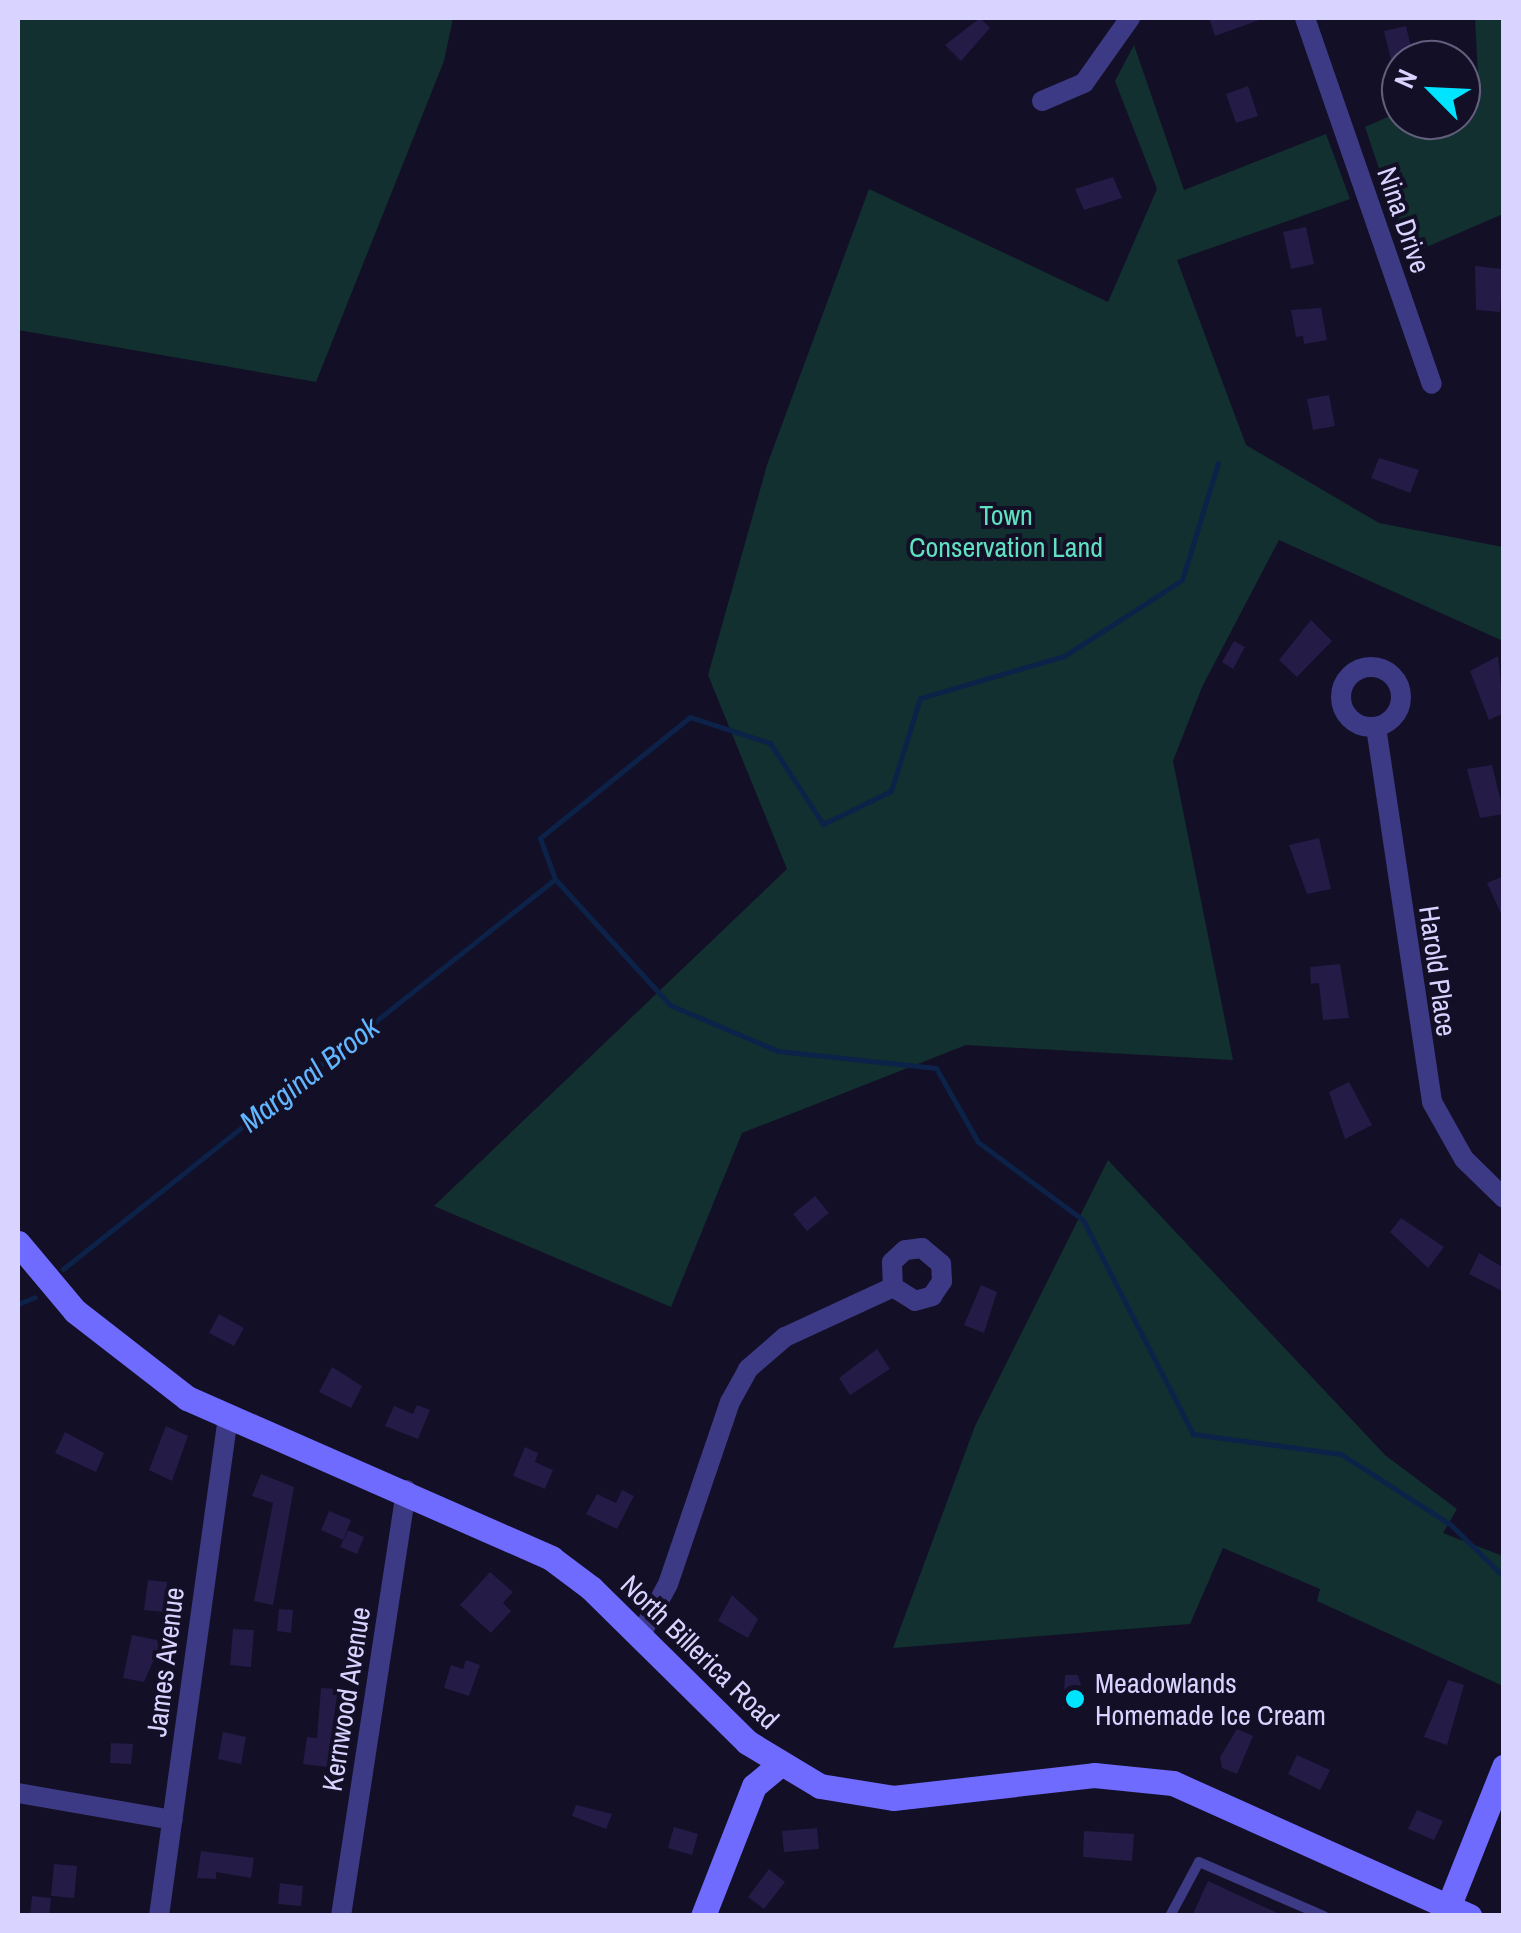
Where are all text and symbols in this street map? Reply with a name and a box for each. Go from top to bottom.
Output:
north arrow [1381,40,1481,140]
text: N [1385,63,1426,94]
street label: Nina Drive [1370,163,1438,277]
park label: Town Conservation Land [909,498,1103,564]
street label: Harold Place [1412,904,1464,1038]
water label: Marginal Brook [232,1008,386,1140]
street label: North Billerica Road [614,1568,786,1736]
street label: James Avenue [139,1585,191,1739]
street label: Kernwood Avenue [315,1604,377,1794]
place label: Meadowlands Homemade Ice Cream [1095,1666,1326,1732]
marker: Meadowlands Homemade Ice Cream [1064,1688,1086,1710]

